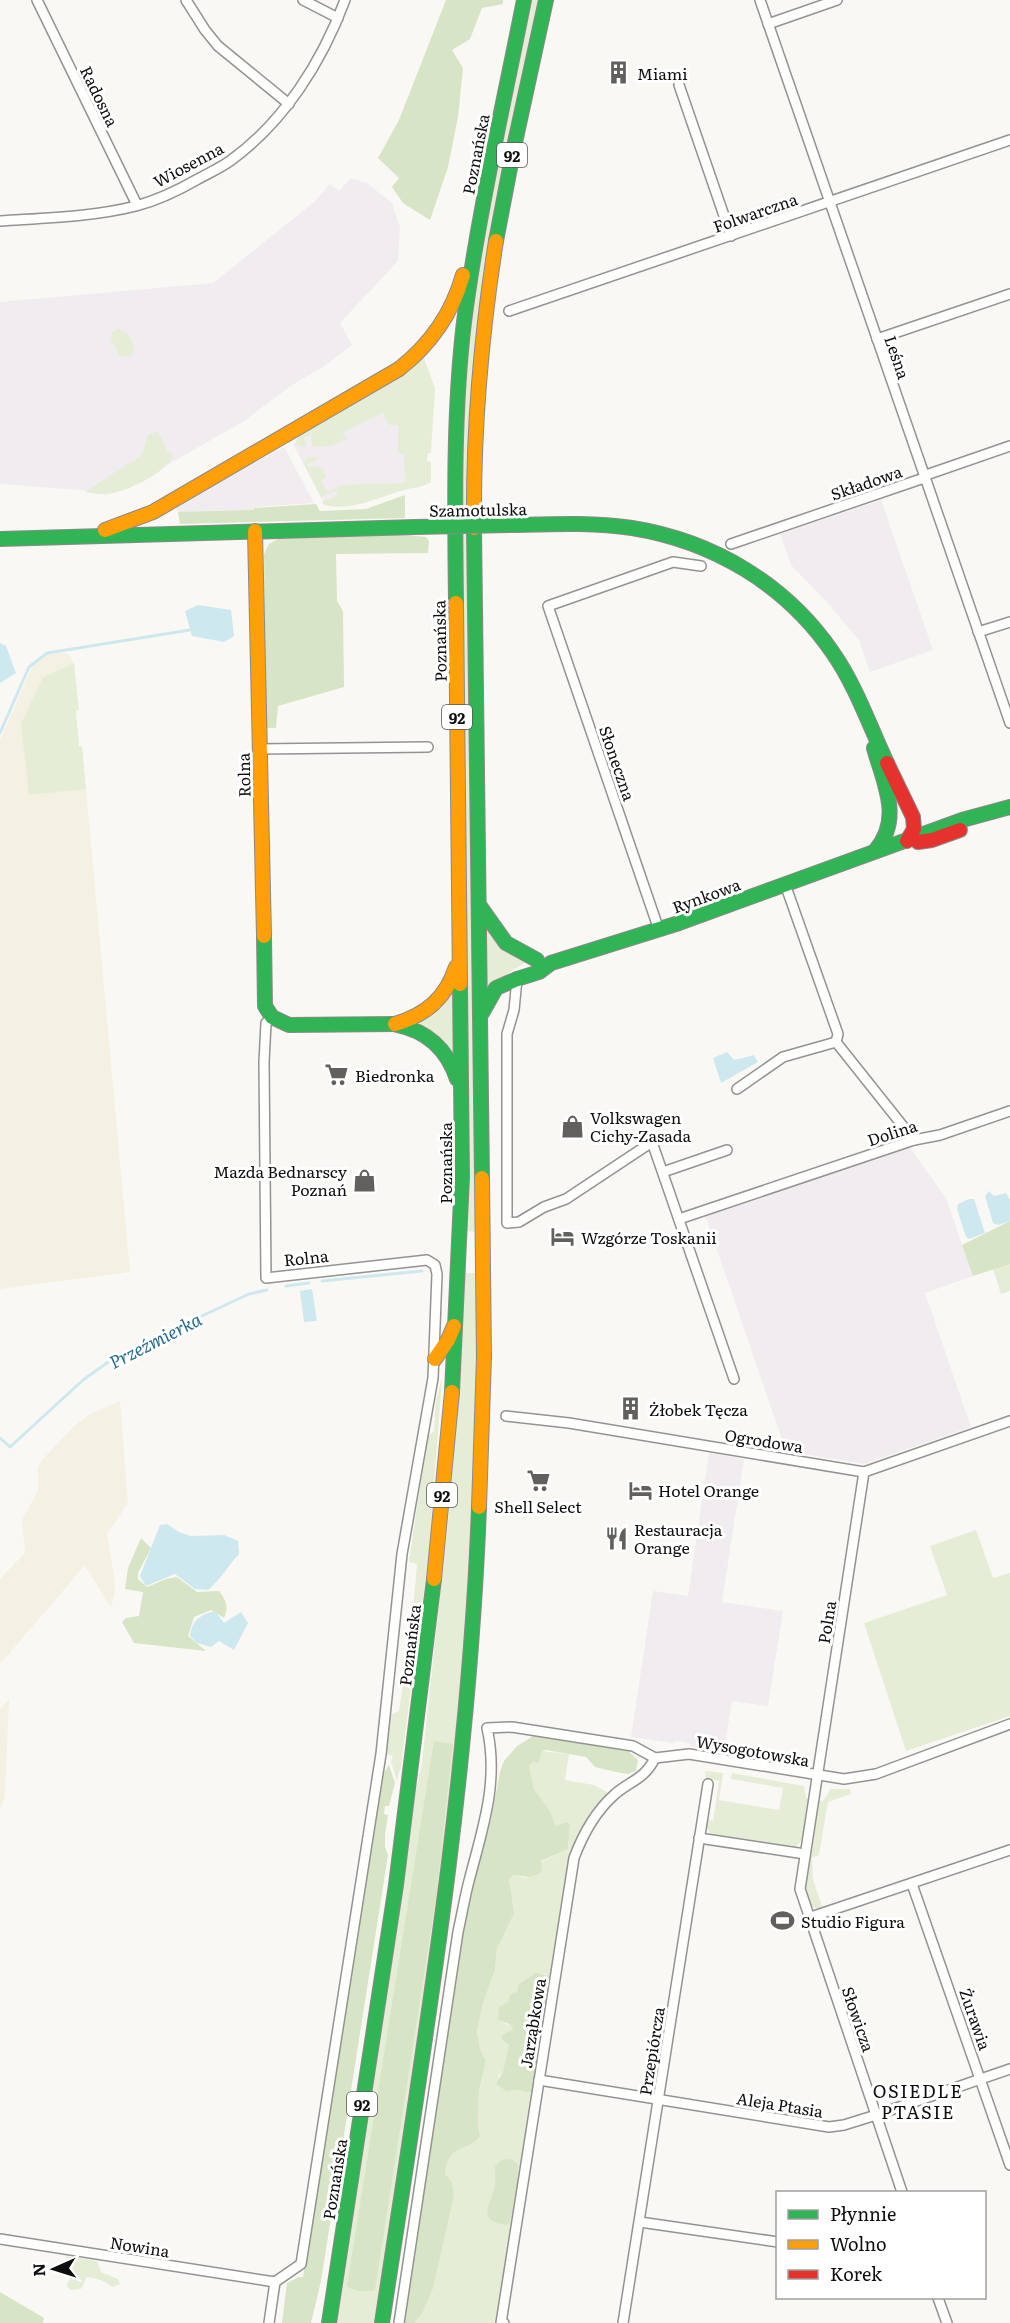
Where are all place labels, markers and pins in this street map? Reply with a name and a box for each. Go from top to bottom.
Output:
building icon: Miami [606,60,632,86]
place label: Miami [637,61,688,85]
supermarket icon: Biedronka [324,1062,350,1088]
place label: Biedronka [355,1063,435,1087]
place label: Volkswagen Cichy-Zasada [590,1105,692,1147]
shop icon: Volkswagen Cichy-Zasada [559,1113,585,1139]
place label: Mazda Bednarscy Poznań [214,1159,348,1201]
shop icon: Mazda Bednarscy Poznań [352,1167,378,1193]
hotel icon: Wzgórze Toskanii [550,1224,576,1250]
place label: Wzgórze Toskanii [581,1225,717,1249]
building icon: Żłobek Tęcza [618,1396,644,1422]
place label: Żłobek Tęcza [649,1397,748,1421]
supermarket icon: Shell Select [525,1468,551,1494]
hotel icon: Hotel Orange [627,1477,653,1503]
place label: Hotel Orange [658,1478,759,1502]
place label: Shell Select [494,1494,582,1518]
place label: Restauracja Orange [634,1517,723,1559]
restaurant icon: Restauracja Orange [603,1525,629,1551]
sports icon: Studio Figura [770,1908,796,1934]
place label: Studio Figura [801,1909,905,1933]

